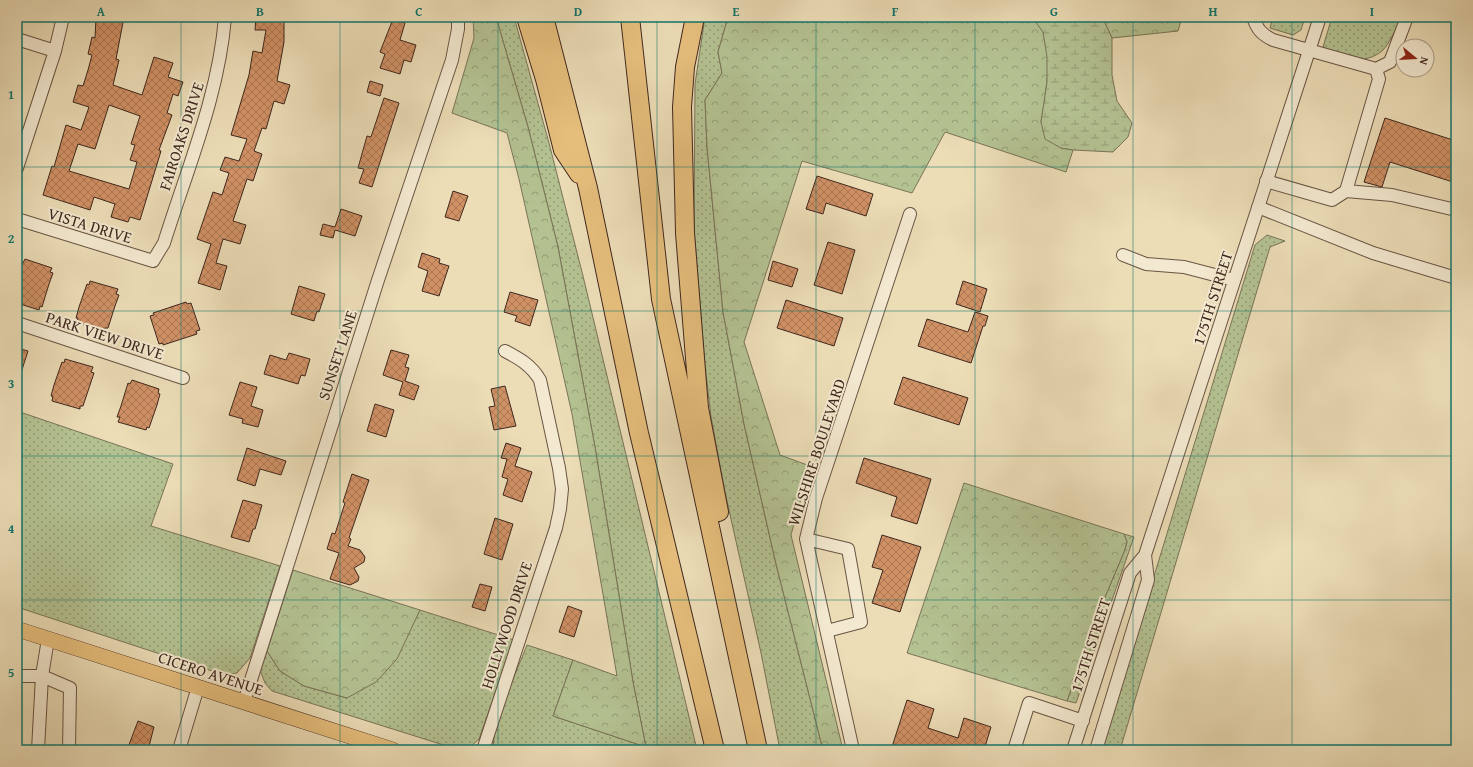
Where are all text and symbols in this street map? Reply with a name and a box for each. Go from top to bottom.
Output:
text: A [97,2,106,21]
text: B [256,2,264,21]
text: C [415,2,423,21]
text: D [574,2,582,21]
text: E [733,2,740,21]
text: F [892,2,899,21]
text: G [1050,2,1058,21]
text: H [1208,2,1218,21]
text: I [1370,2,1374,21]
north arrow [1395,38,1435,78]
text: N [1416,55,1433,68]
street label: FAIROAKS DRIVE [152,79,210,193]
text: 1 [8,85,14,104]
street label: VISTA DRIVE [45,201,135,249]
text: 2 [8,229,15,248]
street label: 175TH STREET [1186,248,1238,348]
street label: PARK VIEW DRIVE [43,305,167,365]
street label: SUNSET LANE [311,307,363,403]
text: 3 [8,374,14,393]
street label: WILSHIRE BOULEVARD [781,375,851,529]
text: 4 [8,519,15,538]
street label: HOLLYWOOD DRIVE [474,558,538,692]
street label: 175TH STREET [1064,595,1116,695]
street label: CICERO AVENUE [155,645,267,701]
text: 5 [8,663,15,682]

